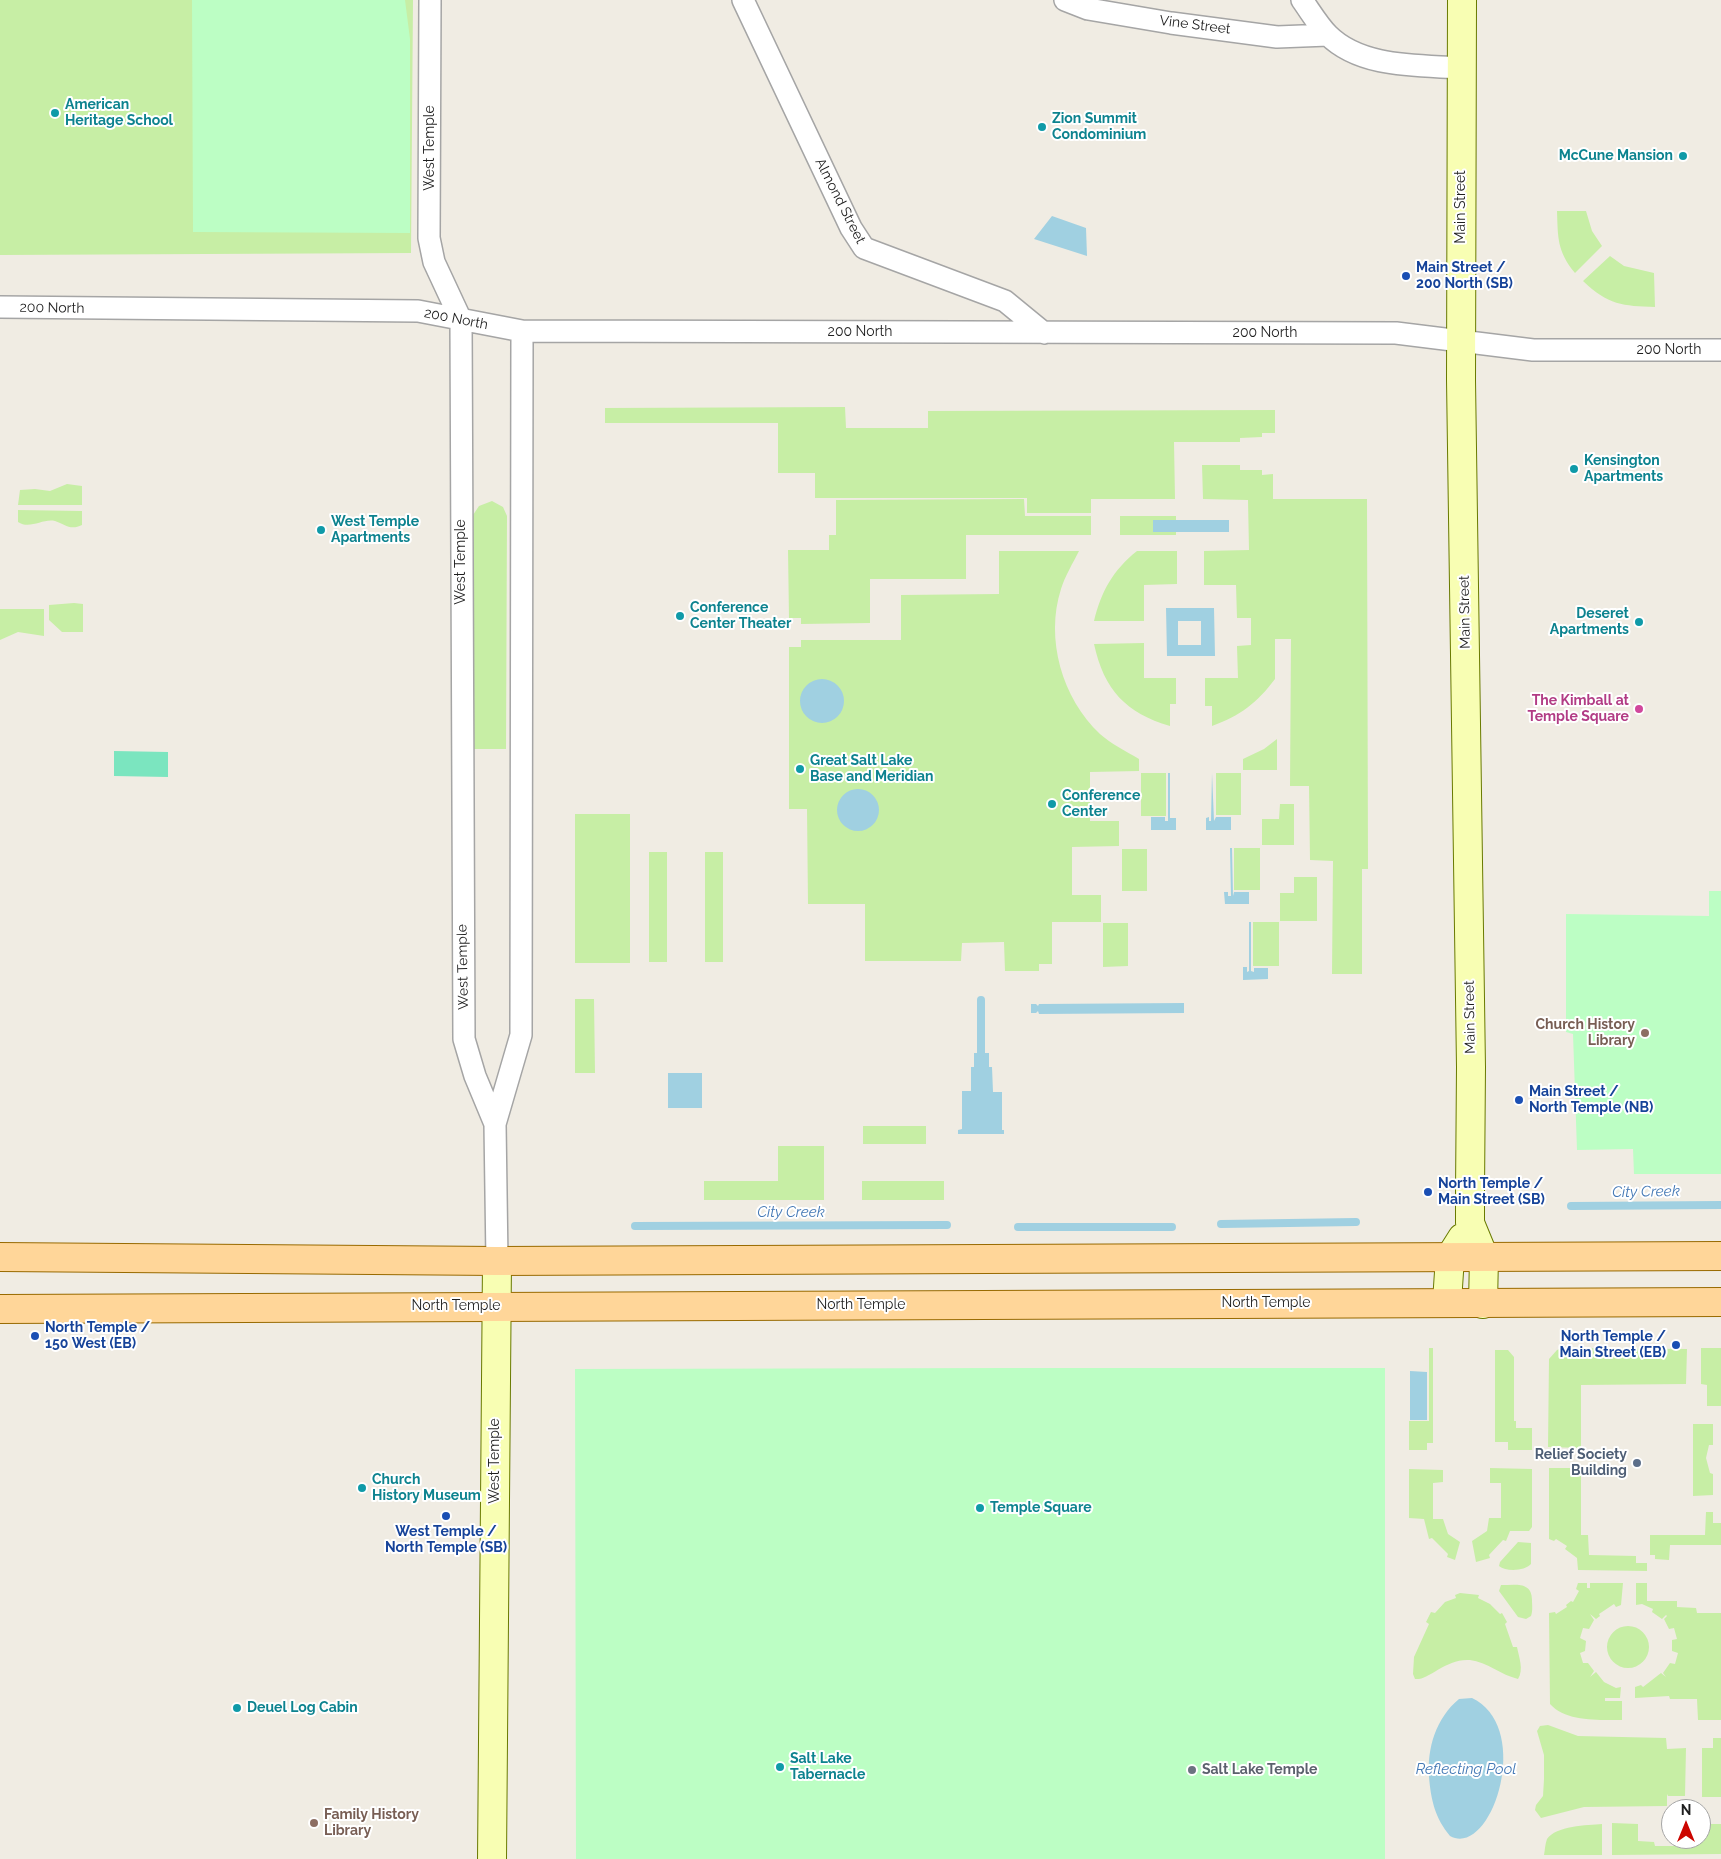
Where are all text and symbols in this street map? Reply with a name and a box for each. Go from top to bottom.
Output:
street label: Vine Street [1159,12,1231,38]
place label: American Heritage School [65,97,173,130]
street label: West Temple [422,105,438,191]
marker: American Heritage School [49,107,61,119]
place label: Zion Summit Condominium [1052,111,1146,144]
marker: Zion Summit Condominium [1036,121,1048,133]
place label: McCune Mansion [1559,148,1673,164]
marker: McCune Mansion [1677,150,1689,162]
street label: Almond Street [811,155,869,247]
street label: Main Street [1453,170,1469,244]
place label: Main Street / 200 North (SB) [1416,260,1513,292]
marker: Main Street / 200 North (SB) [1400,270,1412,282]
street label: 200 North [19,299,85,317]
street label: 200 North [423,305,489,333]
street label: 200 North [828,324,892,340]
street label: 200 North [1233,325,1297,341]
street label: 200 North [1637,342,1701,358]
place label: Kensington Apartments [1584,453,1663,486]
marker: Kensington Apartments [1568,463,1580,475]
place label: West Temple Apartments [331,514,419,546]
street label: West Temple [453,519,469,605]
marker: West Temple Apartments [315,524,327,536]
street label: Main Street [1456,575,1474,649]
place label: Conference Center Theater [690,600,791,632]
place label: Deseret Apartments [1550,606,1629,638]
marker: Conference Center Theater [674,610,686,622]
marker: Deseret Apartments [1633,616,1645,628]
place label: The Kimball at Temple Square [1527,693,1629,726]
marker: The Kimball at Temple Square [1633,703,1645,715]
place label: Great Salt Lake Base and Meridian [810,753,934,786]
marker: Great Salt Lake Base and Meridian [794,763,806,775]
place label: Conference Center [1062,788,1140,820]
marker: Conference Center [1046,798,1058,810]
street label: West Temple [454,924,472,1010]
street label: Main Street [1461,980,1479,1054]
place label: Church History Library [1535,1017,1635,1050]
marker: Church History Library [1639,1027,1651,1039]
place label: Main Street / North Temple (NB) [1529,1084,1653,1116]
marker: Main Street / North Temple (NB) [1513,1094,1525,1106]
place label: North Temple / Main Street (SB) [1438,1176,1545,1208]
water label: City Creek [1612,1182,1680,1202]
marker: North Temple / Main Street (SB) [1422,1186,1434,1198]
water label: City Creek [757,1203,825,1221]
street label: North Temple [1221,1295,1311,1311]
street label: North Temple [816,1297,906,1313]
street label: North Temple [411,1298,501,1314]
place label: North Temple / 150 West (EB) [45,1320,150,1352]
place label: North Temple / Main Street (EB) [1559,1329,1666,1361]
marker: North Temple / 150 West (EB) [29,1330,41,1342]
marker: North Temple / Main Street (EB) [1670,1339,1682,1351]
street label: West Temple [487,1418,503,1504]
place label: Relief Society Building [1535,1447,1627,1480]
marker: Relief Society Building [1631,1457,1643,1469]
place label: Church History Museum [372,1472,481,1504]
marker: Church History Museum [356,1482,368,1494]
place label: Temple Square [990,1500,1092,1516]
marker: Temple Square [974,1502,986,1514]
marker: West Temple / North Temple (SB) [440,1510,452,1522]
place label: West Temple / North Temple (SB) [385,1524,507,1556]
place label: Deuel Log Cabin [247,1700,358,1716]
marker: Deuel Log Cabin [231,1702,243,1714]
place label: Salt Lake Tabernacle [790,1751,865,1784]
water label: Reflecting Pool [1416,1760,1516,1778]
marker: Salt Lake Tabernacle [774,1761,786,1773]
place label: Salt Lake Temple [1202,1762,1317,1778]
marker: Salt Lake Temple [1186,1764,1198,1776]
north arrow [1661,1799,1711,1849]
text: N [1681,1802,1691,1818]
place label: Family History Library [324,1807,419,1840]
marker: Family History Library [308,1817,320,1829]

